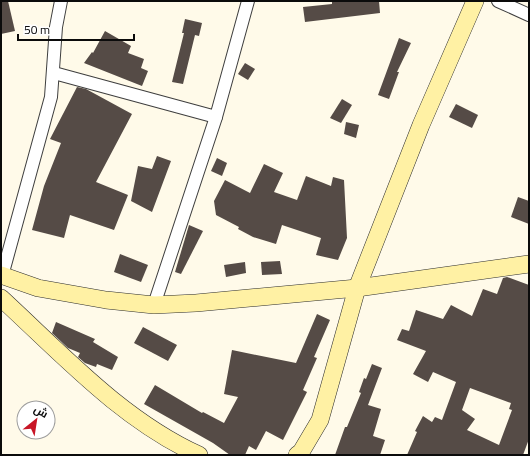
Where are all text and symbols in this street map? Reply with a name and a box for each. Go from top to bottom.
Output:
scale bar [18,16,134,42]
text: 50 m [24,18,50,41]
text: ش [30,399,52,424]
north arrow [16,400,56,440]

